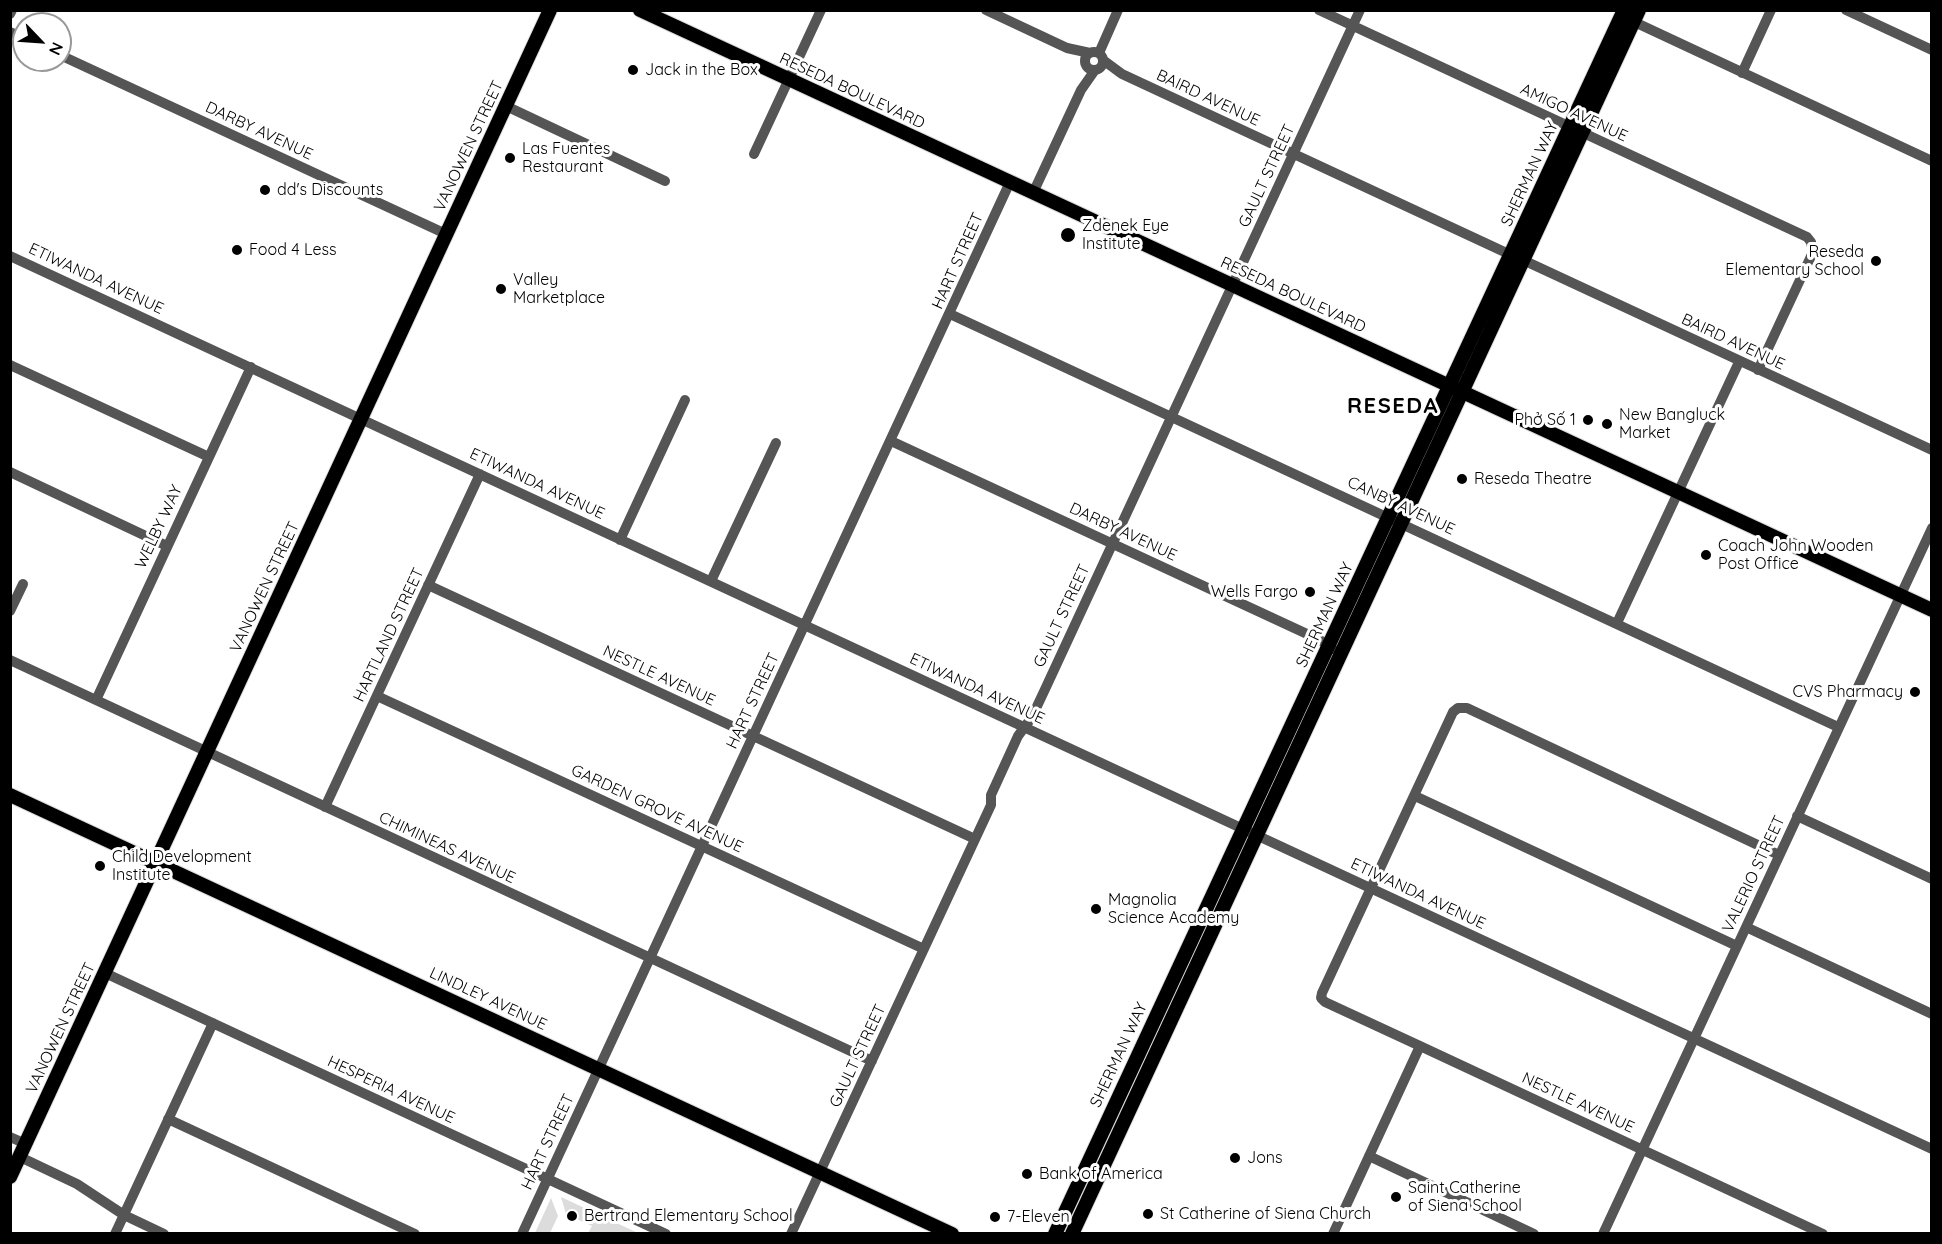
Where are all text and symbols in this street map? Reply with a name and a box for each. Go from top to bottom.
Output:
north arrow [12,12,72,72]
text: N [45,39,68,58]
street label: RESEDA BOULEVARD [776,49,928,133]
place label: Jack in the Box [645,60,758,80]
marker: Jack in the Box [626,63,640,77]
street label: BAIRD AVENUE [1153,66,1263,130]
street label: VANOWEN STREET [430,78,508,214]
street label: AMIGO AVENUE [1517,80,1631,146]
street label: DARBY AVENUE [202,98,316,164]
street label: SHERMAN WAY [1497,118,1563,230]
street label: GAULT STREET [1235,121,1299,231]
place label: Las Fuentes Restaurant [522,139,610,177]
marker: Las Fuentes Restaurant [503,151,517,165]
place label: dd's Discounts [277,180,383,200]
marker: dd's Discounts [258,183,272,197]
street label: HART STREET [928,210,988,312]
place label: Zdenek Eye Institute [1082,216,1169,254]
marker: Zdenek Eye Institute [1059,226,1077,244]
street label: ETIWANDA AVENUE [25,239,167,319]
place label: Food 4 Less [249,240,337,260]
place label: Reseda Elementary School [1725,242,1864,280]
marker: Food 4 Less [230,243,244,257]
street label: RESEDA BOULEVARD [1217,253,1369,337]
marker: Reseda Elementary School [1869,254,1883,268]
place label: Valley Marketplace [513,270,605,308]
marker: Valley Marketplace [494,282,508,296]
street label: BAIRD AVENUE [1678,310,1788,374]
district label: RESEDA [1347,393,1439,419]
place label: New Bangluck Market [1619,405,1725,443]
place label: Phở Số 1 [1514,410,1576,430]
marker: Phở Số 1 [1581,413,1595,427]
marker: New Bangluck Market [1600,417,1614,431]
street label: ETIWANDA AVENUE [466,444,608,524]
place label: Reseda Theatre [1474,469,1592,489]
marker: Reseda Theatre [1455,472,1469,486]
street label: CANBY AVENUE [1344,473,1458,539]
street label: WELBY WAY [131,482,187,572]
street label: DARBY AVENUE [1066,499,1180,565]
street label: VANOWEN STREET [226,519,304,655]
place label: Coach John Wooden Post Office [1718,536,1874,574]
marker: Coach John Wooden Post Office [1699,548,1713,562]
street label: SHERMAN WAY [1292,559,1358,671]
street label: GAULT STREET [1030,561,1094,671]
street label: HARTLAND STREET [350,565,428,705]
place label: Wells Fargo [1211,582,1298,602]
marker: Wells Fargo [1303,585,1317,599]
street label: NESTLE AVENUE [600,641,718,711]
street label: ETIWANDA AVENUE [906,649,1048,729]
street label: HART STREET [722,650,784,752]
place label: CVS Pharmacy [1793,682,1903,702]
marker: CVS Pharmacy [1908,685,1922,699]
street label: GARDEN GROVE AVENUE [568,761,746,857]
street label: CHIMINEAS AVENUE [376,808,518,888]
street label: VALERIO STREET [1719,813,1789,935]
place label: Child Development Institute [112,847,252,885]
street label: ETIWANDA AVENUE [1347,854,1489,934]
marker: Child Development Institute [93,859,107,873]
place label: Magnolia Science Academy [1108,890,1239,928]
marker: Magnolia Science Academy [1089,902,1103,916]
street label: VANOWEN STREET [22,960,100,1096]
street label: LINDLEY AVENUE [426,963,550,1035]
street label: SHERMAN WAY [1086,999,1152,1111]
street label: GAULT STREET [826,1001,890,1111]
street label: HESPERIA AVENUE [324,1052,458,1128]
street label: NESTLE AVENUE [1519,1068,1637,1138]
street label: HART STREET [517,1091,579,1193]
place label: Jons [1247,1148,1283,1168]
marker: Jons [1228,1151,1242,1165]
place label: Bank of America [1039,1164,1163,1184]
marker: Bank of America [1020,1167,1034,1181]
place label: Saint Catherine of Siena School [1408,1178,1522,1216]
marker: Saint Catherine of Siena School [1389,1190,1403,1204]
place label: St Catherine of Siena Church [1160,1204,1371,1224]
place label: Bertrand Elementary School [584,1206,793,1226]
place label: 7-Eleven [1007,1207,1070,1227]
marker: St Catherine of Siena Church [1141,1207,1155,1221]
marker: Bertrand Elementary School [565,1209,579,1223]
marker: 7-Eleven [988,1210,1002,1224]

